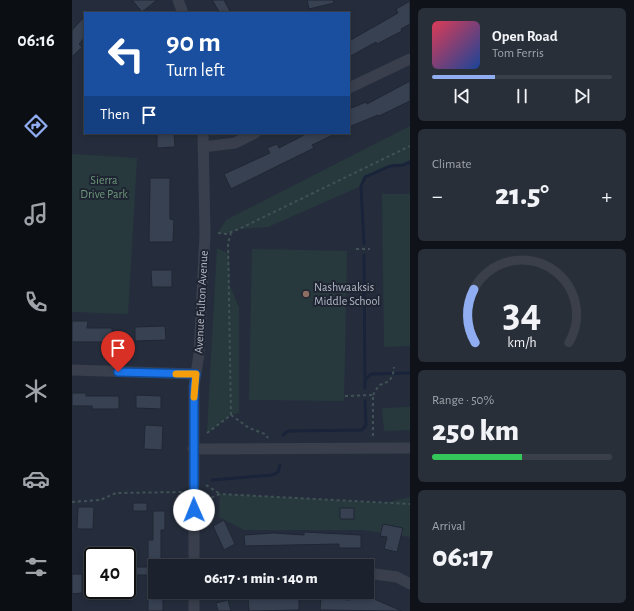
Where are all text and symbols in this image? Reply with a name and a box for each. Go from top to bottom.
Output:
icon: left [100,28,152,80]
text: 90 m [166,29,221,57]
text: Open Road [492,29,558,44]
text: 06:16 [17,32,55,50]
text: Tom Ferris [492,47,544,60]
text: Turn left [166,62,225,80]
icon: previous [451,85,473,107]
icon: pause [511,85,533,107]
icon: next [571,85,593,107]
icon: arrive [138,104,160,126]
text: Then [100,107,130,122]
icon: directions [22,112,50,140]
text: Climate [432,158,471,171]
park label: Sierra Drive Park [80,174,128,200]
text: 21.5° [495,180,549,210]
text: − [432,185,443,207]
text: + [601,185,612,207]
icon: music [22,200,50,228]
street label: Avenue Fulton Avenue [192,250,210,354]
place label: Nashwaaksis Middle School [314,281,380,307]
icon: phone [22,288,50,316]
marker: Nashwaaksis Middle School [301,289,311,299]
text: 34 [503,293,541,334]
pin [101,331,135,372]
text: km/h [507,336,537,350]
icon: arrive [107,337,129,359]
icon: climate [22,377,50,405]
text: Range · 50% [432,394,494,407]
text: 250 km [432,416,519,446]
icon: car [22,465,50,493]
position arrow [173,489,215,531]
text: Arrival [432,520,465,533]
text: 06:17 [432,542,493,572]
speed limit sign: 40 [84,547,136,599]
icon: filters [22,553,50,581]
text: 06:17 · 1 min · 140 m [204,571,318,586]

